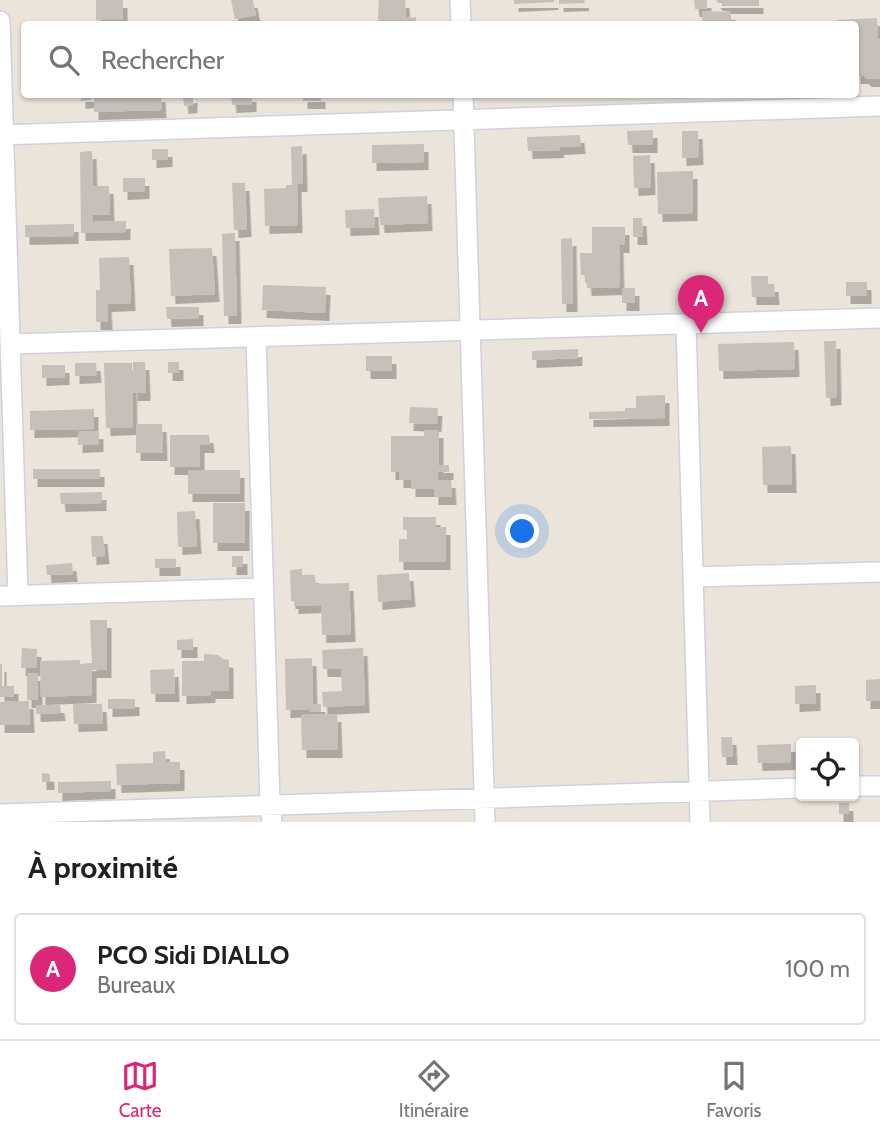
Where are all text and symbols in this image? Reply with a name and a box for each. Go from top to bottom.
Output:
search box [21,21,859,98]
icon: search [45,41,83,79]
text: Rechercher [101,44,224,76]
pin: A [678,275,724,333]
your location [505,514,539,548]
map controls [796,738,859,801]
button: locate [796,738,859,801]
text: À proximité [28,849,178,886]
text: PCO Sidi DIALLO [97,939,290,971]
text: A [46,955,60,983]
text: 100 m [785,955,850,983]
text: Bureaux [97,971,175,999]
tab: Carte [119,1057,162,1122]
tab: Itinéraire [399,1057,469,1122]
tab: Favoris [706,1057,761,1122]

